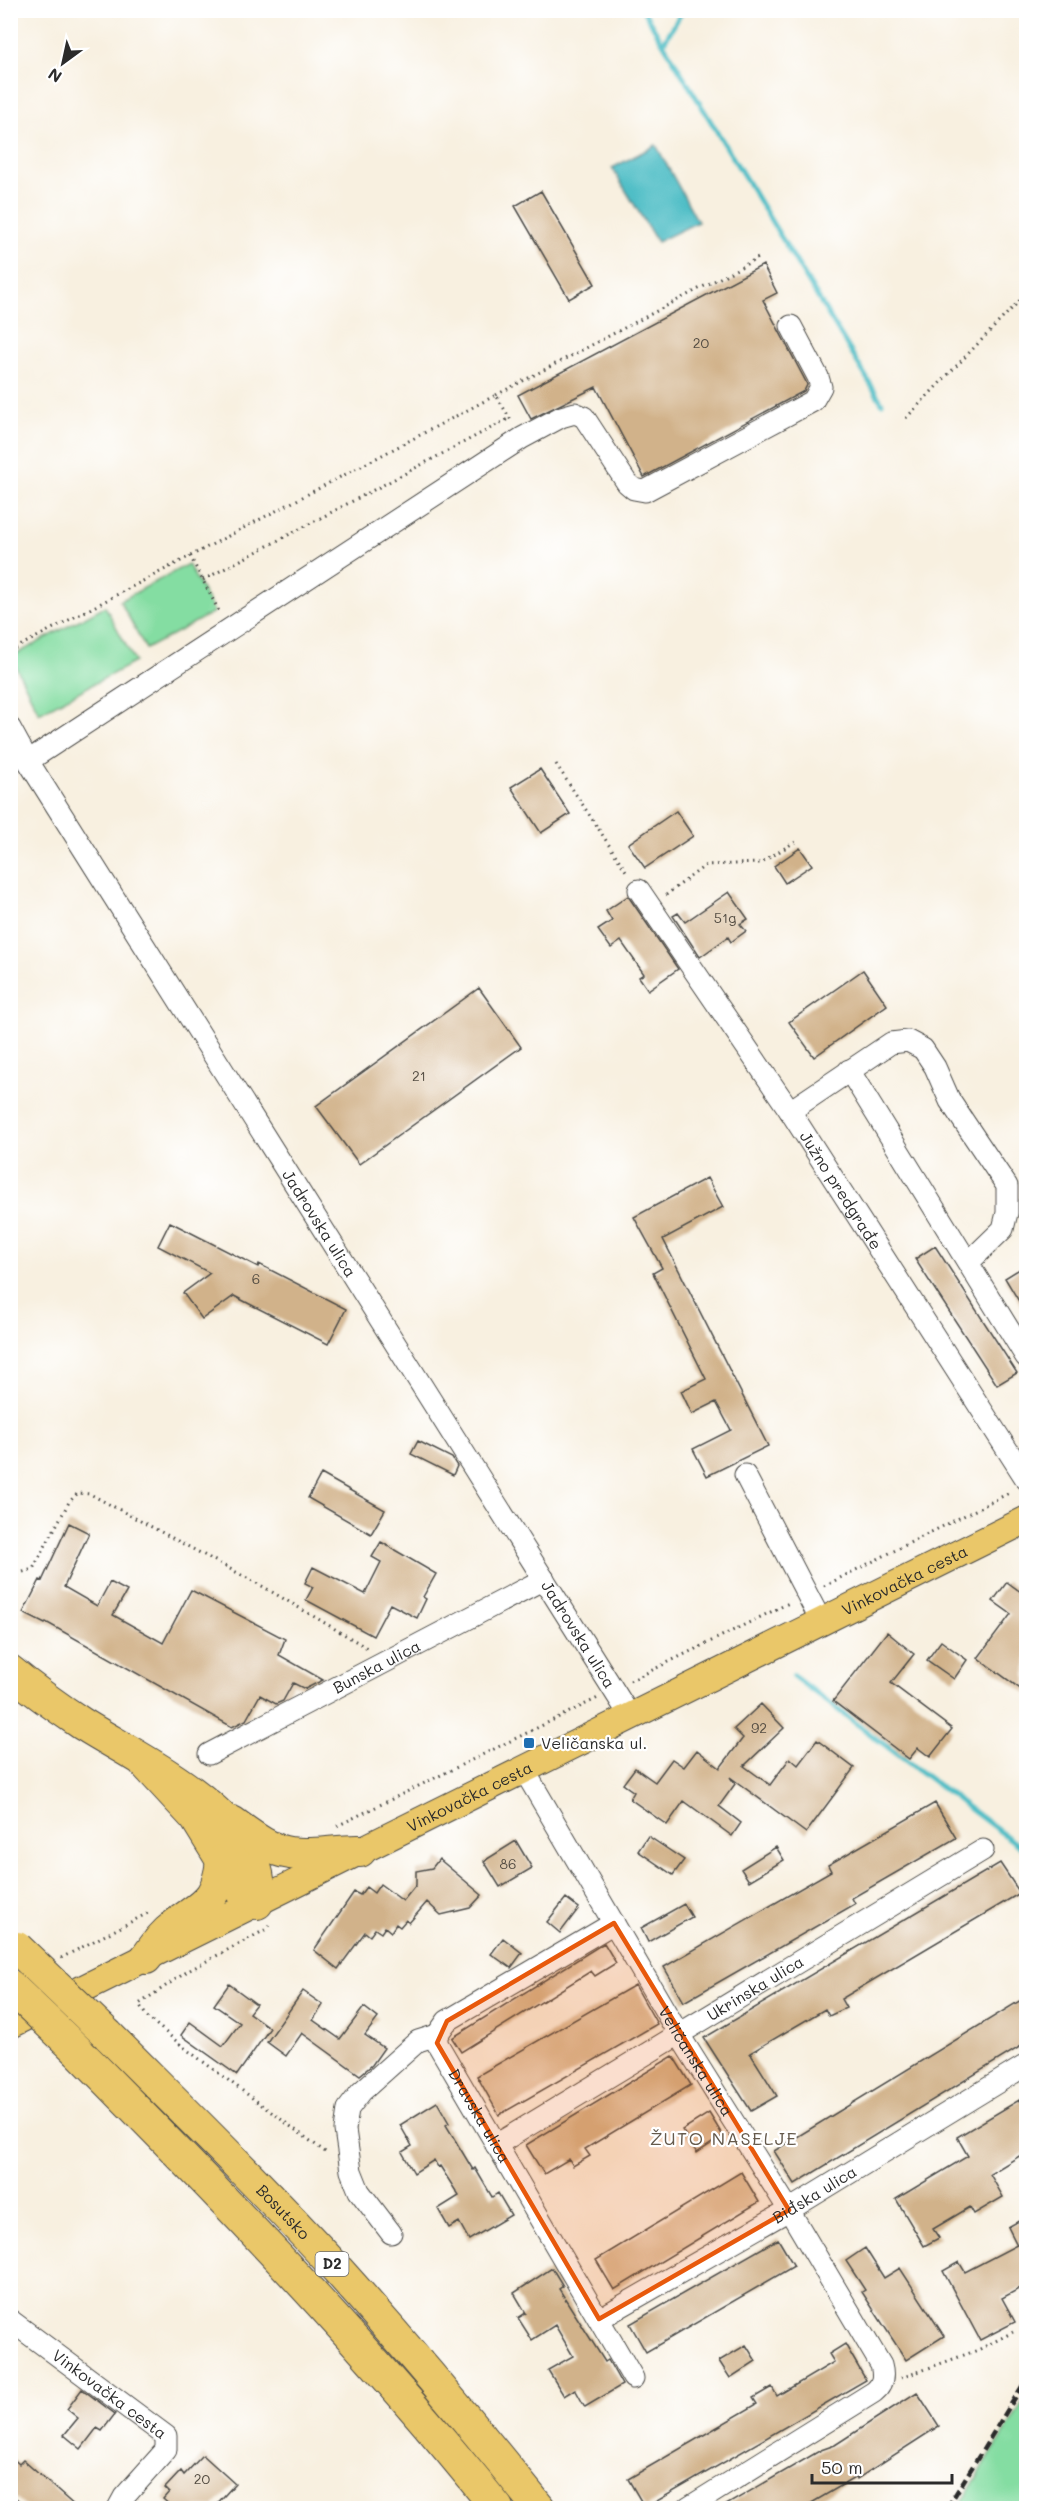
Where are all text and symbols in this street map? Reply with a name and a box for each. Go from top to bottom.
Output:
north arrow [33,33,93,93]
text: N [44,64,65,88]
house number: 20 [693,333,710,352]
house number: 51g [714,908,736,927]
house number: 21 [412,1066,426,1085]
street label: Južno predgrađe [796,1127,887,1253]
street label: Jadrovska ulica [278,1165,362,1281]
house number: 6 [252,1269,260,1288]
street label: Vinkovačka cesta [838,1540,971,1620]
street label: Jadrovska ulica [537,1576,621,1692]
street label: Bunska ulica [329,1634,424,1698]
house number: 92 [751,1718,767,1737]
place label: Veličanska ul. [541,1732,647,1753]
marker: Veličanska ul. [522,1736,536,1750]
street label: Vinkovačka cesta [403,1756,535,1836]
house number: 86 [500,1854,516,1873]
street label: Ukrinska ulica [703,1950,807,2025]
street label: Veličanska ulica [654,2002,738,2120]
street label: Dravska ulica [444,2064,516,2166]
district label: ŽUTO NASELJE [650,2126,798,2150]
street label: Biđska ulica [768,2160,860,2227]
street label: Bosutsko [252,2179,315,2244]
road number: D2 [316,2252,348,2276]
street label: Vinkovačka cesta [48,2344,171,2443]
scale bar [812,2447,952,2485]
text: 50 m [821,2455,863,2479]
house number: 20 [194,2469,211,2488]

